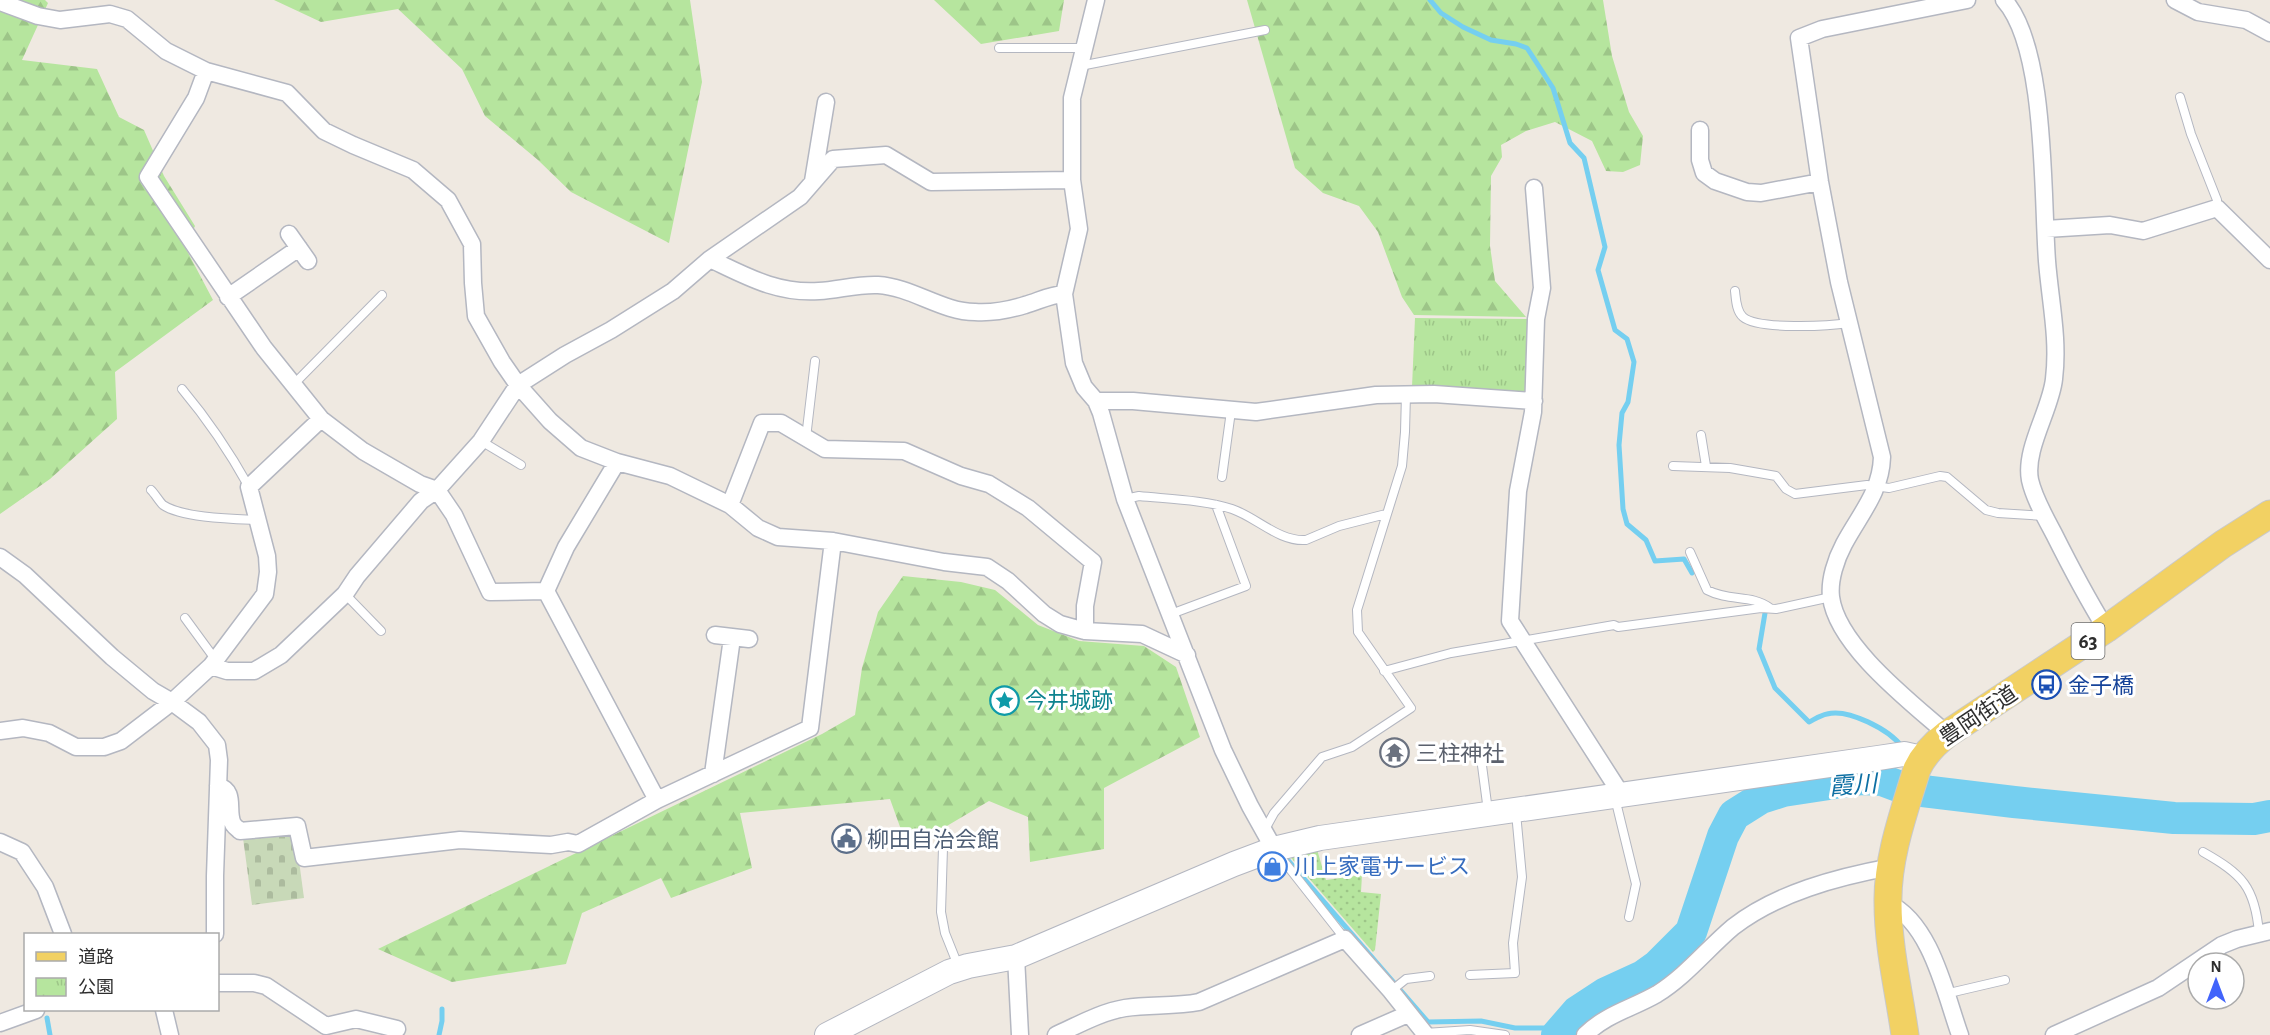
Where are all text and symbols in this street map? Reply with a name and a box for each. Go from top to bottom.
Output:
road number: 63 [2072,623,2104,659]
bus stop icon: 金子橋 [2031,669,2063,701]
place label: 金子橋 [2068,674,2134,697]
street label: 豊岡街道 [1935,681,2021,750]
place icon: 今井城跡 [988,684,1020,716]
place label: 今井城跡 [1025,689,1113,712]
temple icon: 三柱神社 [1379,737,1411,769]
place label: 三柱神社 [1416,742,1504,765]
water label: 霞川 [1828,771,1881,800]
public building icon: 柳田自治会館 [830,823,862,855]
place label: 柳田自治会館 [867,828,999,851]
shop icon: 川上家電サービス [1257,850,1289,882]
place label: 川上家電サービス [1294,855,1470,878]
legend [24,933,219,1011]
text: 道路 [78,947,114,967]
north arrow [2186,951,2246,1011]
text: N [2210,959,2222,975]
text: 公園 [78,978,114,997]

